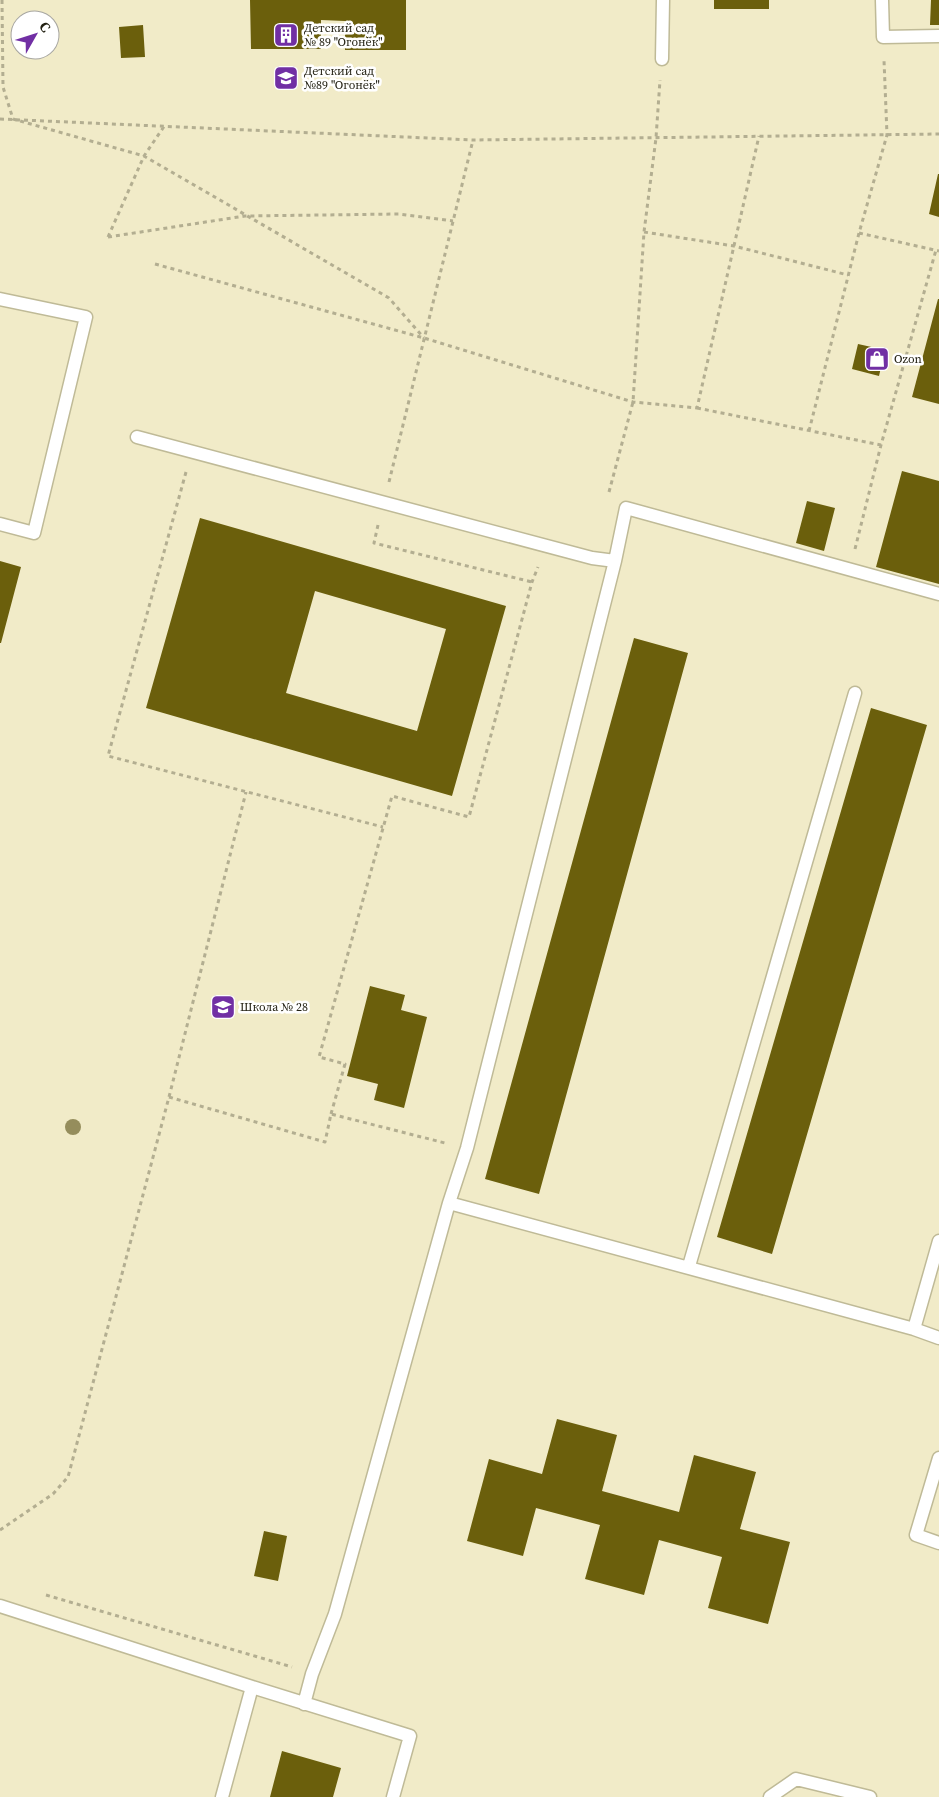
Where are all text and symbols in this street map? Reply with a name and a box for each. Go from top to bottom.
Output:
north arrow [10,10,60,60]
text: С [35,17,56,37]
place label: Детский сад № 89 "Огонёк" [304,20,383,50]
building icon: Детский сад № 89 "Огонёк" [273,22,299,48]
place label: Детский сад №89 "Огонёк" [304,63,380,93]
school or university icon: Детский сад №89 "Огонёк" [273,65,299,91]
shop icon: Ozon [864,346,890,372]
place label: Ozon [894,351,922,367]
school or university icon: Школа № 28 [210,994,236,1020]
place label: Школа № 28 [240,999,308,1015]

